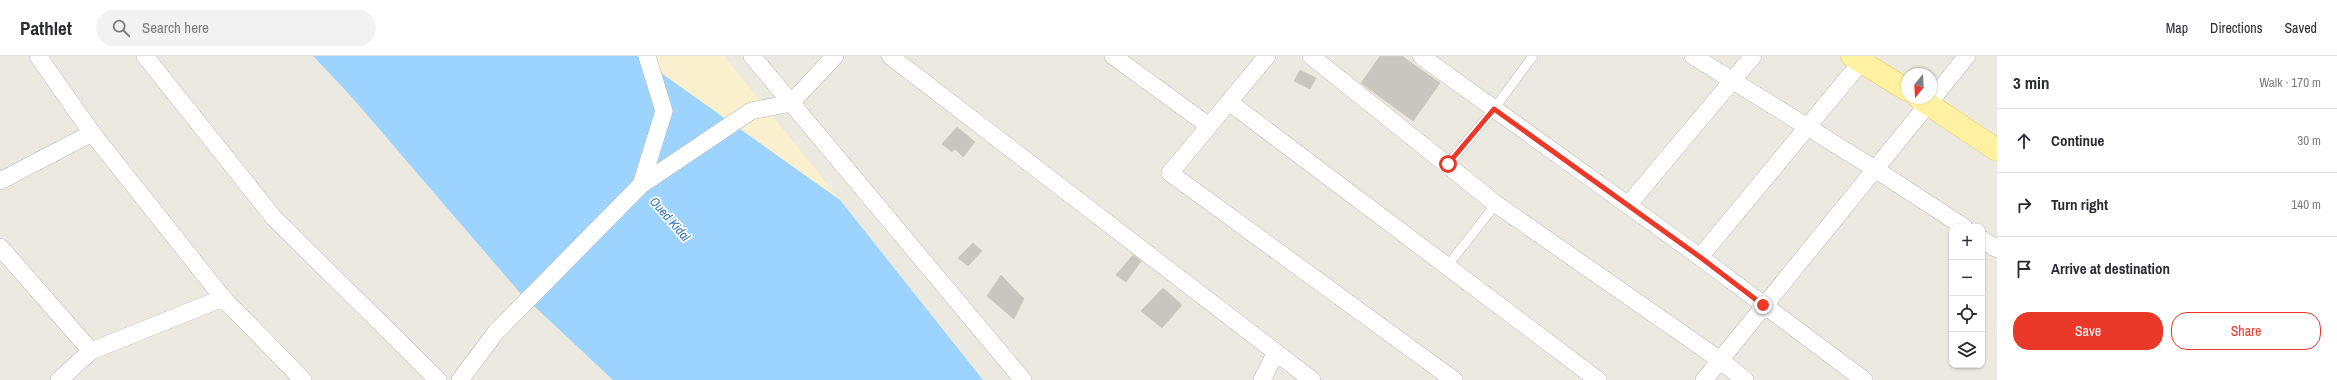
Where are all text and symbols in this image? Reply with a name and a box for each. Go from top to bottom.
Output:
search box [96,10,376,46]
text: Pathlet [20,15,72,41]
icon: search [110,17,132,39]
text: Search here [142,17,209,38]
text: Map [2166,19,2188,37]
text: Directions [2210,19,2262,37]
text: Saved [2284,19,2317,37]
north arrow [1901,68,1937,104]
text: 3 min [2013,71,2049,94]
text: Walk · 170 m [2259,74,2321,91]
icon: ahead [2013,130,2035,152]
text: Continue [2051,130,2104,151]
text: 30 m [2297,132,2321,149]
route start [1439,155,1457,173]
water label: Oued Kidal [646,193,694,245]
icon: right [2013,194,2035,216]
text: Turn right [2051,194,2108,215]
text: 140 m [2291,196,2321,213]
map controls [1949,224,1985,368]
button: + [1949,224,1985,260]
icon: arrive [2013,258,2035,280]
text: Arrive at destination [2051,258,2170,279]
button: − [1949,260,1985,296]
route end [1754,296,1772,314]
button: locate [1949,296,1985,332]
button: Save [2013,312,2163,350]
button: Share [2171,312,2321,350]
button: layers [1949,332,1985,368]

